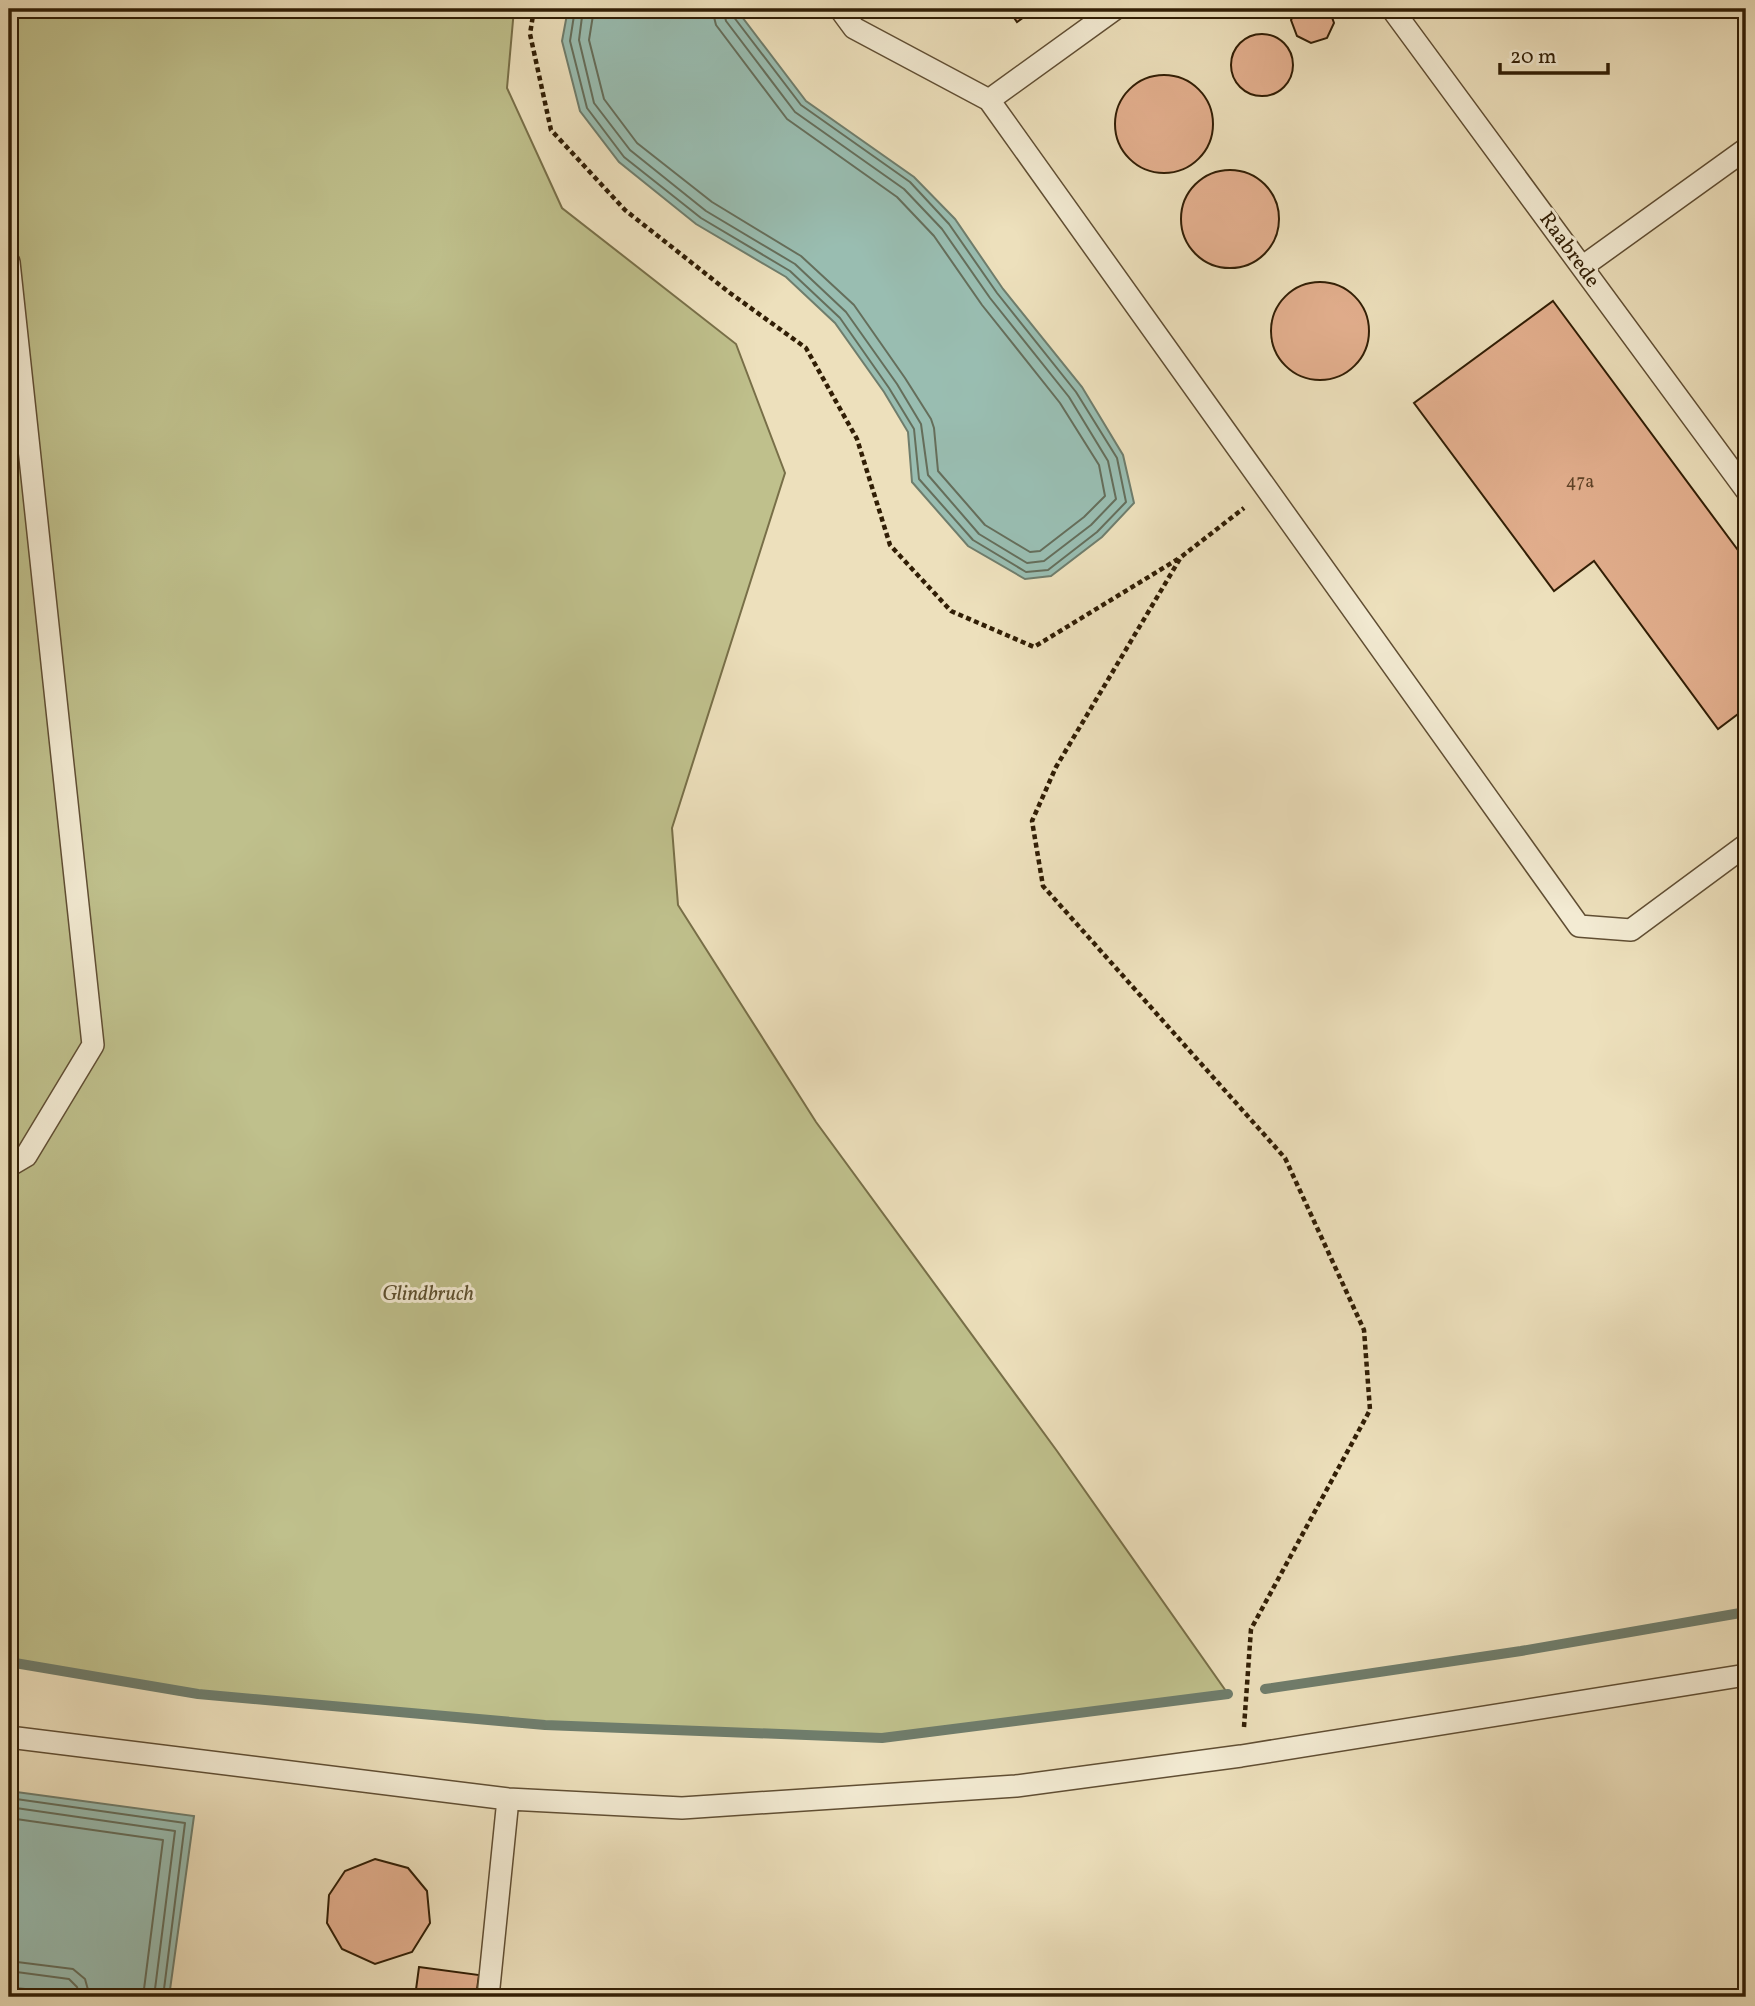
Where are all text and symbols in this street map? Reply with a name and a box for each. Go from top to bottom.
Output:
scale bar [1500,32,1608,76]
text: 20 m [1510,43,1556,72]
street label: Raabrede [1532,206,1606,294]
house number: 47a [1566,470,1594,495]
park label: Glindbruch [382,1280,474,1309]

